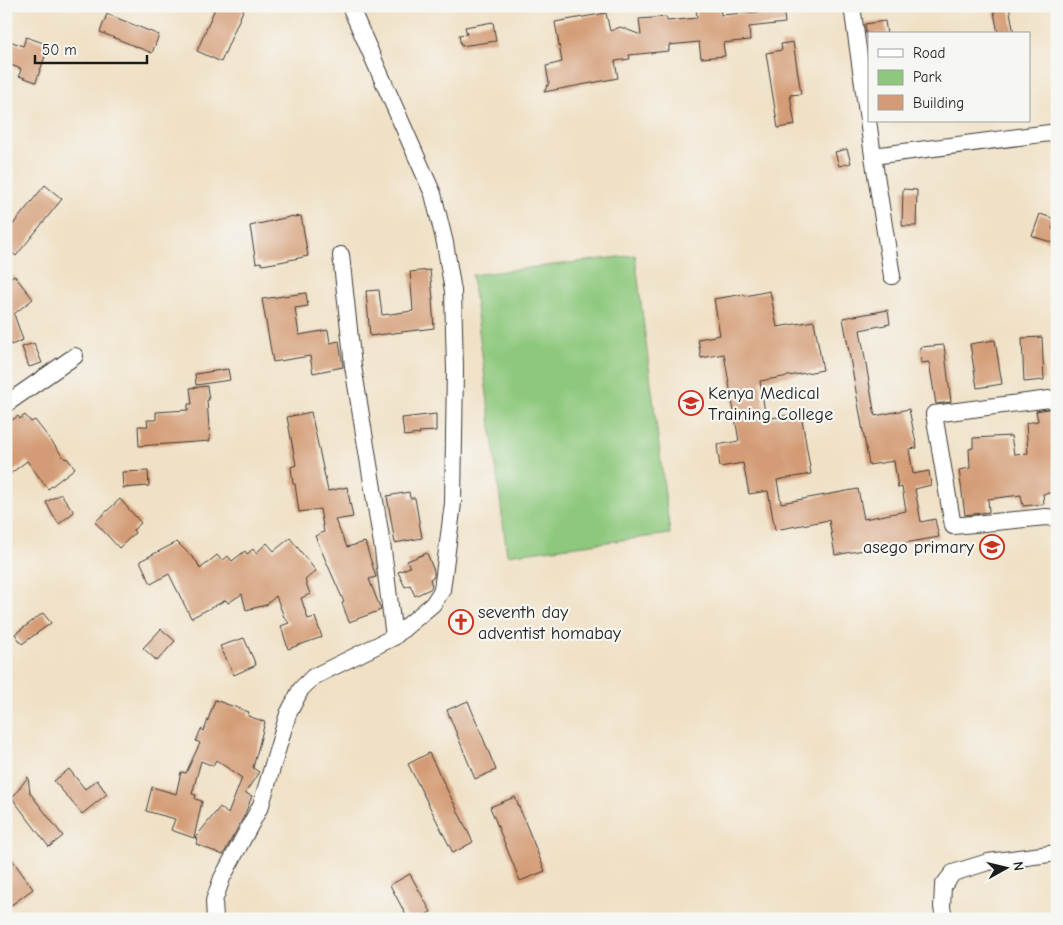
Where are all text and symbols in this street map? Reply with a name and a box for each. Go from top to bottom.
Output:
scale bar [35,32,148,64]
legend [868,32,1030,122]
text: 50 m [42,41,77,59]
text: Road [913,44,945,62]
text: Park [913,68,942,86]
text: Building [913,94,964,112]
place label: Kenya Medical Training College [708,383,833,425]
school or university icon: Kenya Medical Training College [678,390,704,416]
school or university icon: asego primary [979,534,1005,560]
place label: asego primary [863,537,975,558]
place label: seventh day adventist homabay [478,602,622,644]
church icon: seventh day adventist homabay [448,609,474,635]
north arrow [980,842,1030,892]
text: N [1009,861,1027,872]

